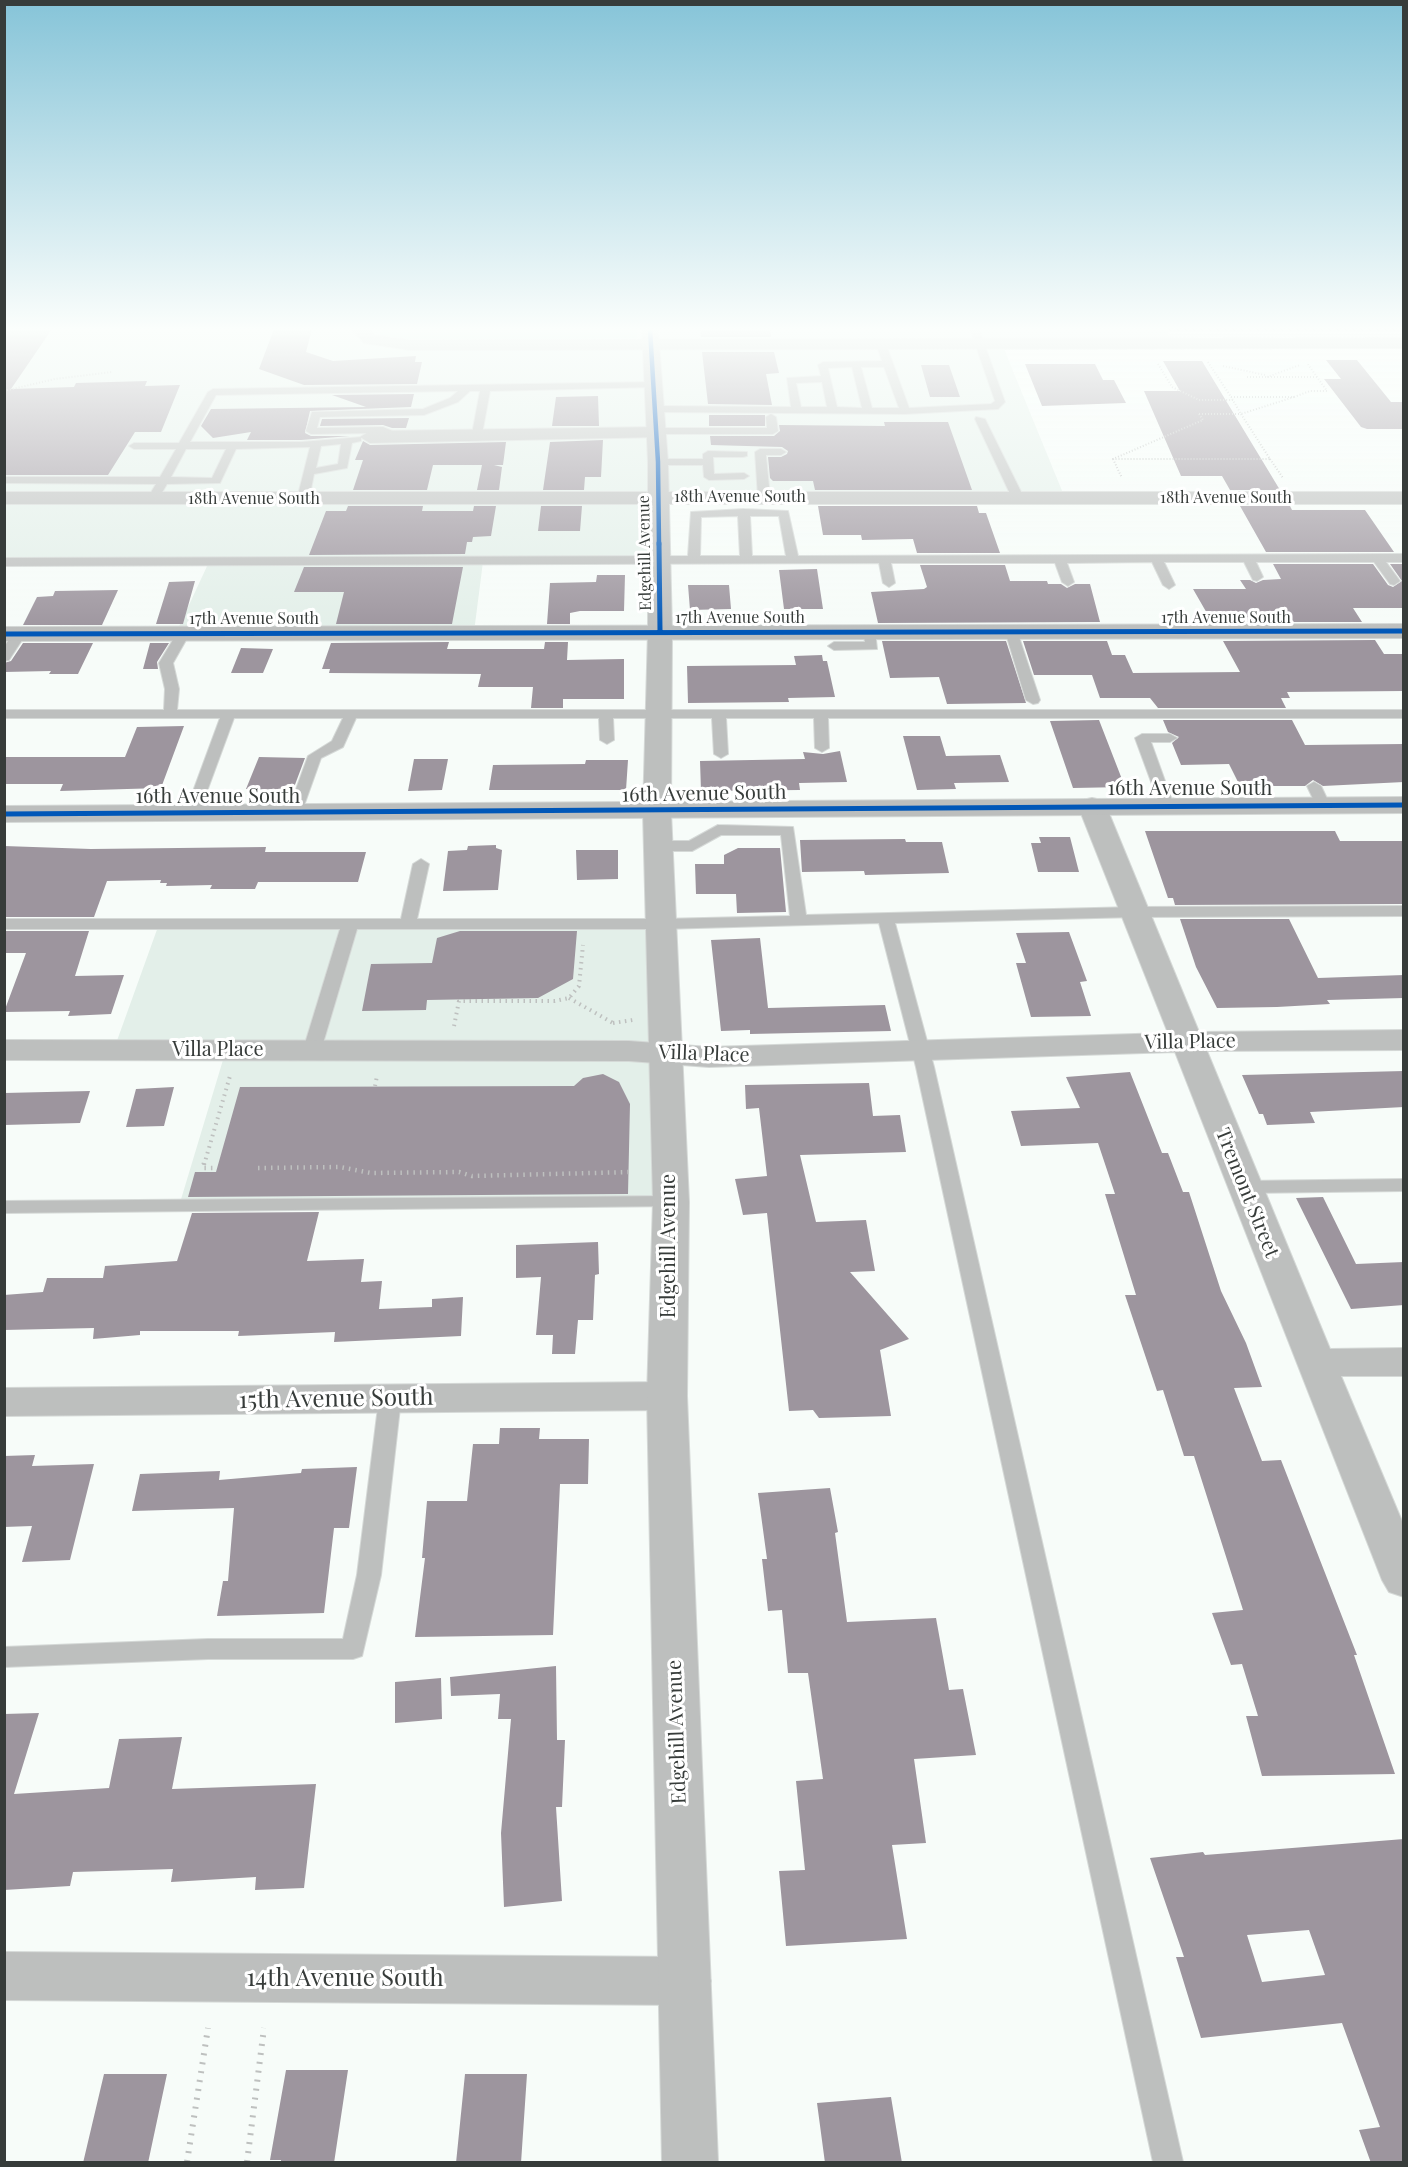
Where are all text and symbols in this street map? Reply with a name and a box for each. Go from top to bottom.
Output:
street label: 18th Avenue South [674,487,806,507]
street label: 18th Avenue South [1160,488,1292,508]
street label: 18th Avenue South [188,489,320,509]
street label: Edgehill Avenue [634,495,656,611]
street label: 17th Avenue South [675,608,805,628]
street label: 17th Avenue South [1161,608,1291,628]
street label: 17th Avenue South [189,609,319,629]
street label: 16th Avenue South [1108,777,1272,801]
street label: 16th Avenue South [621,781,787,807]
street label: 16th Avenue South [136,785,300,809]
street label: Villa Place [1144,1029,1236,1055]
street label: Villa Place [172,1038,264,1062]
street label: Villa Place [658,1040,750,1068]
street label: Tremont Street [1210,1125,1284,1261]
street label: Edgehill Avenue [657,1174,681,1318]
street label: 15th Avenue South [238,1383,434,1415]
street label: Edgehill Avenue [662,1659,692,1805]
street label: 14th Avenue South [246,1965,444,1993]

